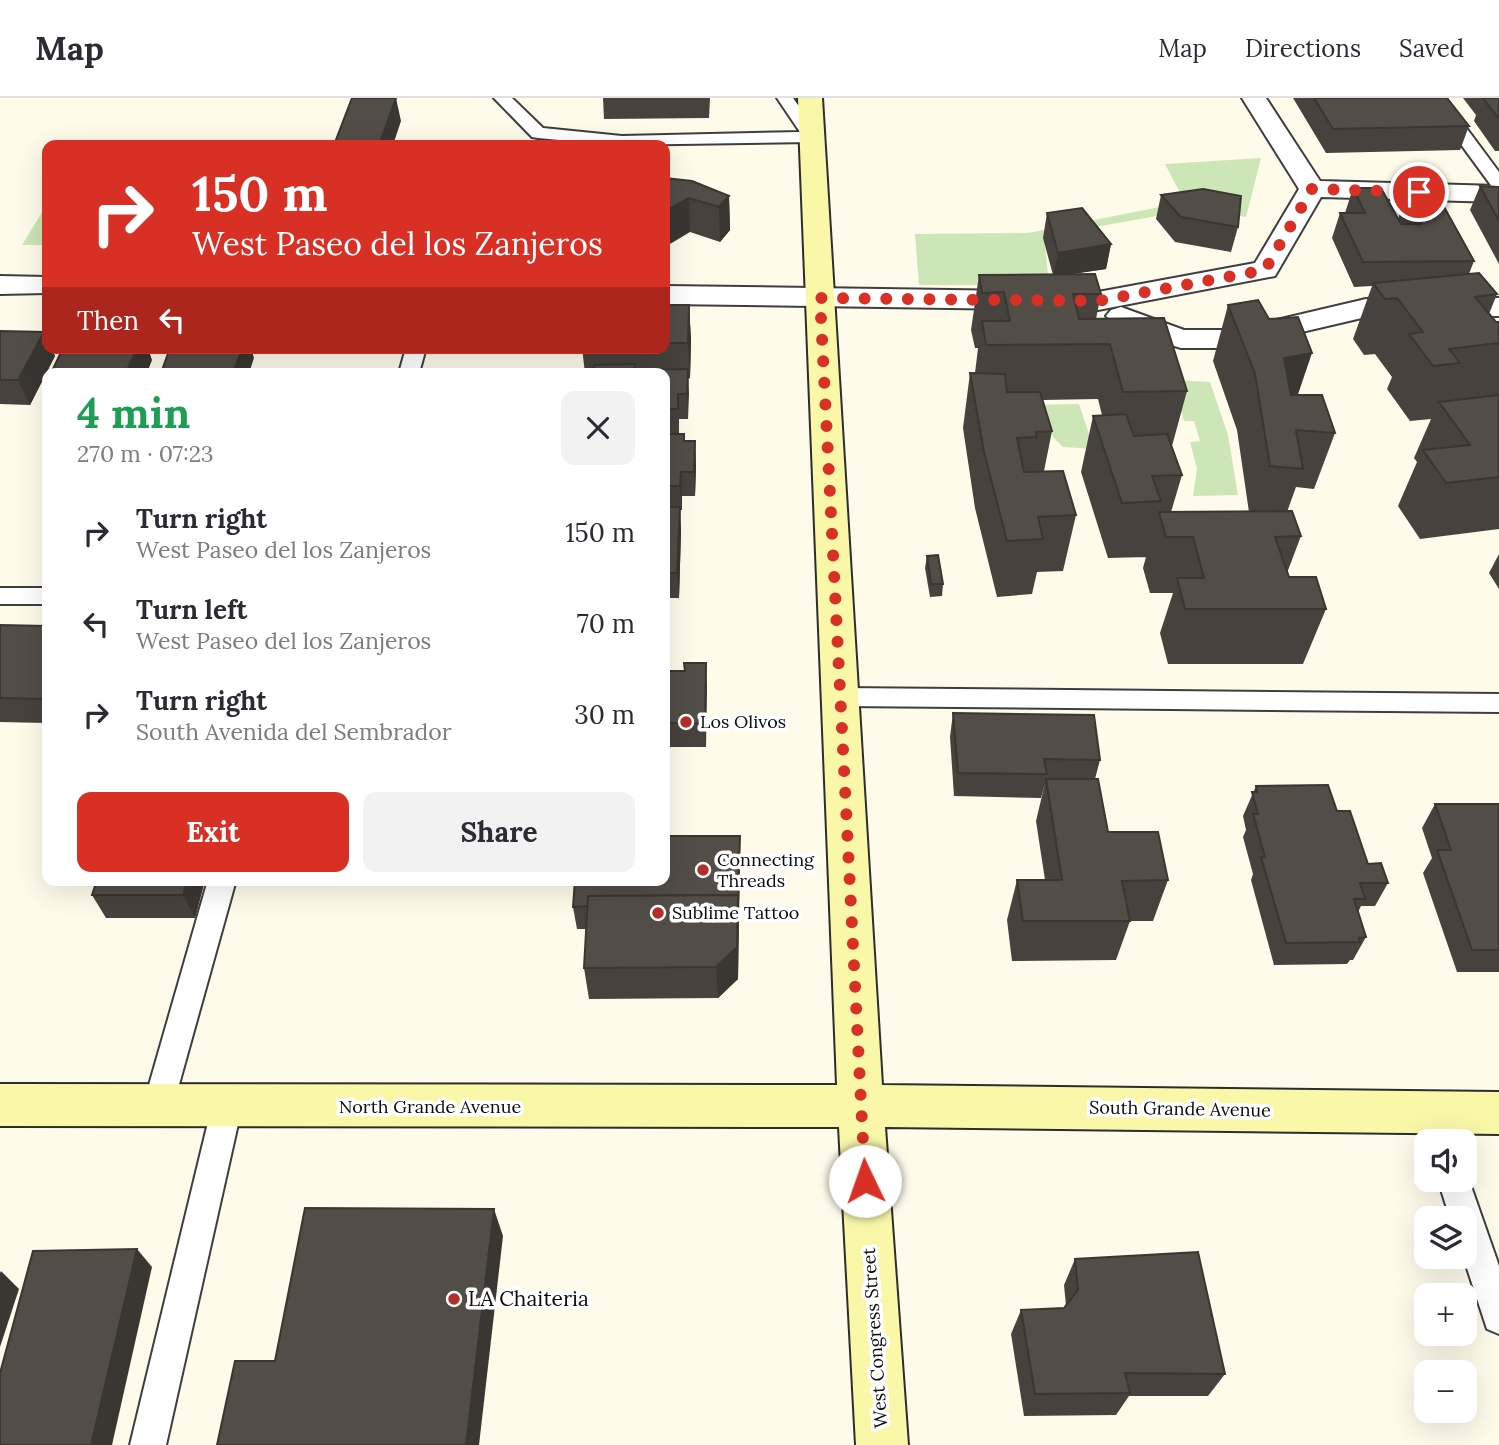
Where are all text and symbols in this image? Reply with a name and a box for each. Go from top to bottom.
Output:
text: Map [35,27,104,69]
text: Map [1158,33,1207,64]
text: Directions [1245,33,1361,64]
text: Saved [1399,33,1464,64]
text: 150 m [192,162,328,224]
pin [1389,162,1449,222]
icon: right [77,168,168,259]
icon: arrive [1400,173,1438,211]
text: West Paseo del los Zanjeros [192,223,603,264]
icon: left [153,301,191,339]
text: Then [77,304,139,337]
text: 4 min [77,386,190,440]
button: close [561,391,635,465]
text: 270 m · 07:23 [77,439,214,468]
text: Turn right [136,502,267,535]
icon: right [77,514,115,552]
text: 150 m [565,516,635,549]
text: West Paseo del los Zanjeros [136,535,431,564]
text: Turn left [136,593,247,626]
icon: left [77,605,115,643]
text: 70 m [577,607,635,640]
text: West Paseo del los Zanjeros [136,626,431,655]
text: Turn right [136,684,267,717]
icon: right [77,696,115,734]
text: 30 m [574,698,635,731]
place label: Los Olivos [700,710,786,733]
marker: Los Olivos [678,714,694,730]
text: South Avenida del Sembrador [136,717,452,746]
button: Exit [77,792,349,872]
button: Share [363,792,635,872]
place label: Connecting Threads [717,848,815,892]
marker: Connecting Threads [695,862,711,878]
place label: Sublime Tattoo [672,901,799,924]
marker: Sublime Tattoo [650,905,666,921]
street label: North Grande Avenue [339,1095,521,1118]
street label: South Grande Avenue [1089,1095,1271,1122]
map controls [1414,1129,1477,1423]
button: sound [1414,1129,1477,1192]
position arrow [828,1144,902,1218]
button: layers [1414,1206,1477,1269]
street label: West Congress Street [857,1247,892,1429]
button: + [1414,1283,1477,1346]
place label: LA Chaiteria [468,1285,589,1312]
marker: LA Chaiteria [446,1291,462,1307]
button: − [1414,1360,1477,1423]

